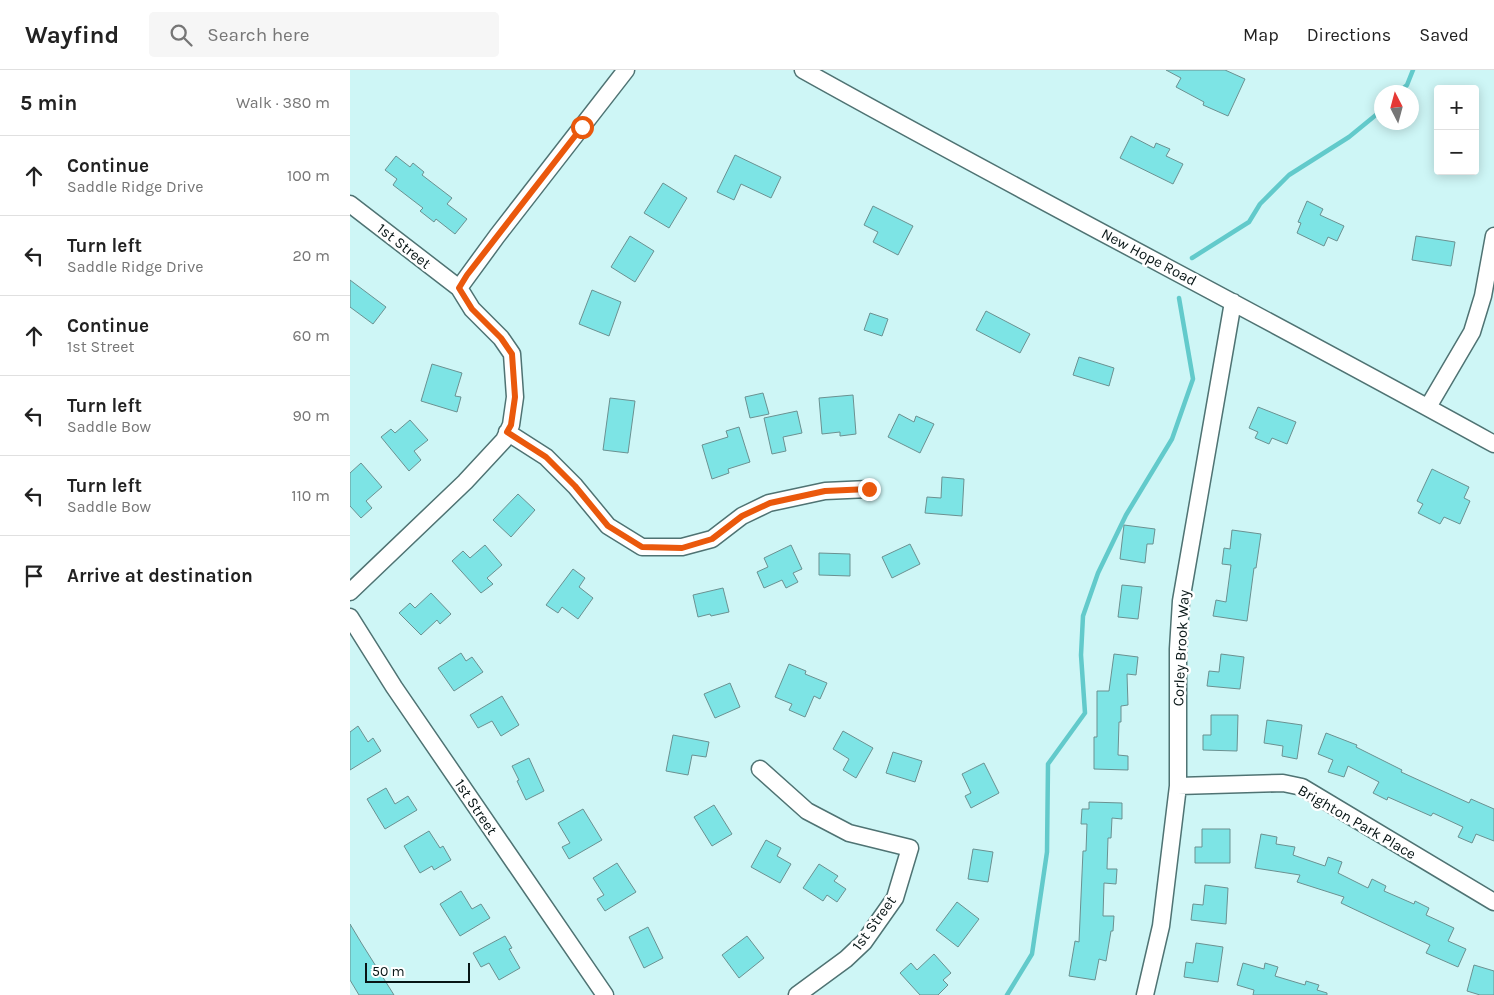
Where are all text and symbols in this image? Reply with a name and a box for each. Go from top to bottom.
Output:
search box [149,12,499,57]
text: Wayfind [25,21,119,49]
icon: search [167,21,195,49]
text: Search here [207,24,309,46]
text: Map [1243,24,1279,46]
text: Directions [1307,24,1391,46]
text: Saved [1419,24,1469,46]
north arrow [1374,85,1419,130]
map controls [1434,85,1479,175]
button: + [1434,85,1479,130]
text: 5 min [20,91,77,115]
text: Walk · 380 m [236,93,330,112]
route start [571,116,594,139]
button: − [1434,130,1479,175]
text: Continue [67,155,149,177]
icon: ahead [20,162,48,190]
text: 100 m [287,166,330,185]
text: Saddle Ridge Drive [67,177,203,196]
street label: 1st Street [374,219,435,273]
street label: New Hope Road [1098,224,1200,290]
text: Turn left [67,235,142,257]
icon: left [20,242,48,270]
text: 20 m [292,246,330,265]
text: Saddle Ridge Drive [67,257,203,276]
text: Continue [67,315,149,337]
icon: ahead [20,322,48,350]
text: 60 m [293,326,330,345]
text: 1st Street [67,337,134,356]
text: Turn left [67,395,142,417]
icon: left [20,402,48,430]
text: 90 m [292,406,330,425]
text: Saddle Bow [67,417,151,436]
text: Turn left [67,475,142,497]
route end [858,478,881,501]
icon: left [20,482,48,510]
text: 110 m [291,486,330,505]
text: Saddle Bow [67,497,151,516]
icon: arrive [20,562,48,590]
text: Arrive at destination [67,565,253,587]
street label: Corley Brook Way [1169,589,1193,707]
street label: 1st Street [451,776,501,839]
street label: Brighton Park Place [1295,781,1419,863]
street label: 1st Street [848,892,900,954]
scale bar [365,960,470,983]
text: 50 m [372,963,405,980]

